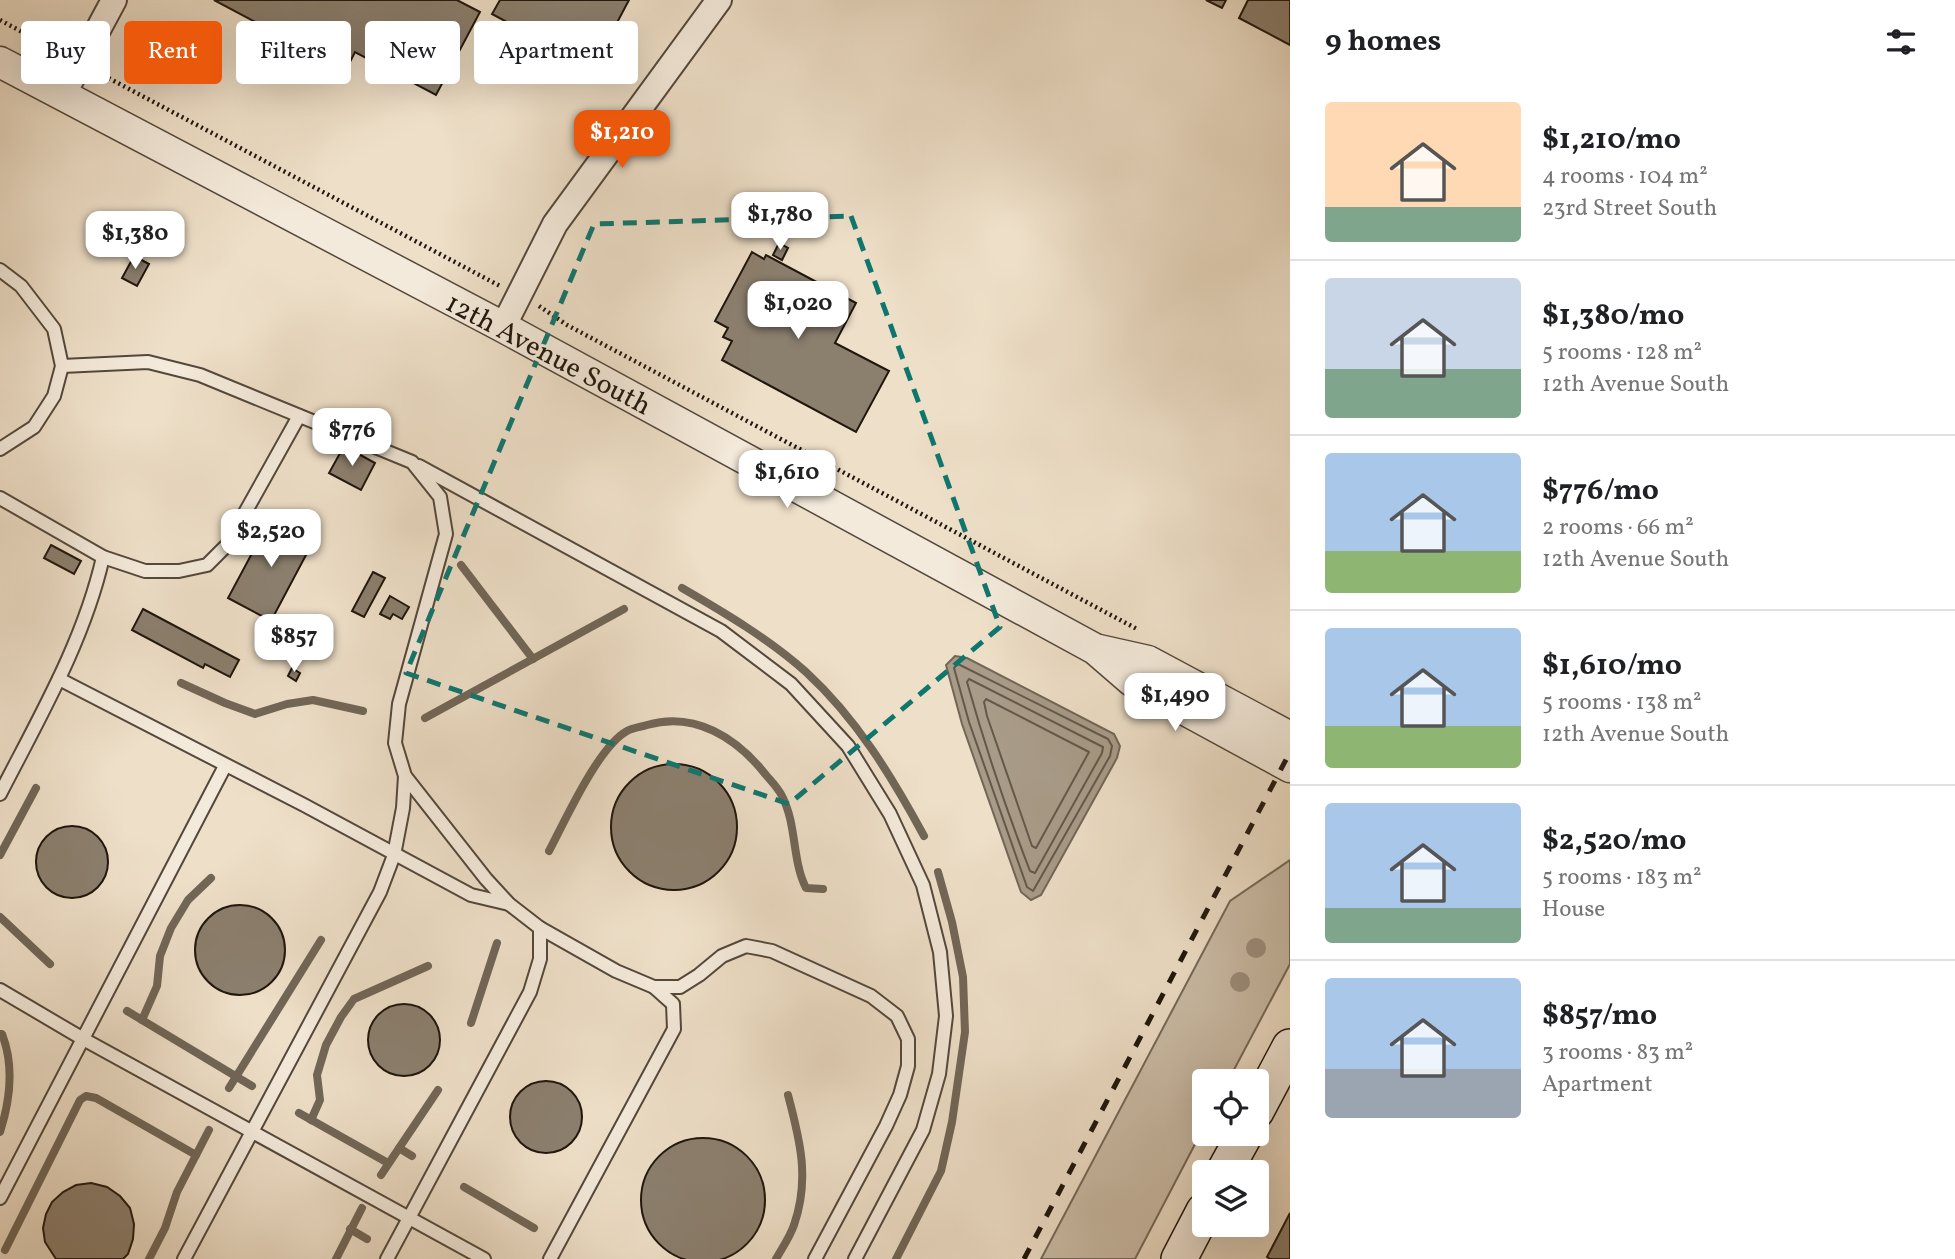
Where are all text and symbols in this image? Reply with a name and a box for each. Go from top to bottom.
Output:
chip: Buy [21,21,110,84]
chip: Rent [124,21,222,84]
chip: Filters [236,21,351,84]
chip: New [365,21,460,84]
chip: Apartment [474,21,638,84]
text: 9 homes [1325,21,1441,63]
icon: filters [1882,23,1920,61]
pin: $1,210 [565,110,679,170]
text: $1,210 [590,117,654,149]
text: $1,210/mo [1542,119,1681,161]
icon: home [1381,130,1465,214]
text: 4 rooms · 104 m² [1542,161,1708,193]
pin: $1,780 [723,192,837,252]
text: 23rd Street South [1542,193,1717,225]
text: $1,780 [747,199,813,231]
pin: $1,380 [78,212,192,271]
text: $1,380 [102,218,168,250]
pin: $1,020 [741,282,855,341]
street label: 12th Avenue South [438,284,658,426]
text: $1,020 [764,288,832,320]
text: $1,380/mo [1542,295,1684,337]
icon: home [1381,306,1465,390]
text: 5 rooms · 128 m² [1542,337,1702,369]
text: 12th Avenue South [1542,369,1729,401]
pin: $776 [311,408,393,468]
text: $776 [328,415,376,447]
pin: $1,610 [730,450,844,510]
text: $1,610 [755,457,819,489]
text: $776/mo [1542,470,1659,512]
icon: home [1381,481,1465,565]
pin: $2,520 [214,510,328,569]
text: 2 rooms · 66 m² [1542,512,1694,544]
text: $2,520 [237,516,305,548]
text: 12th Avenue South [1542,544,1729,576]
pin: $857 [253,614,335,674]
text: $857 [271,621,317,653]
text: $1,610/mo [1542,645,1682,687]
icon: home [1381,656,1465,740]
pin: $1,490 [1118,674,1232,733]
text: $1,490 [1140,680,1210,712]
text: 5 rooms · 138 m² [1542,687,1702,719]
text: 12th Avenue South [1542,719,1729,751]
text: $2,520/mo [1542,820,1687,862]
icon: home [1381,831,1465,915]
text: 5 rooms · 183 m² [1542,862,1702,894]
text: House [1542,894,1605,926]
text: $857/mo [1542,995,1657,1037]
icon: home [1381,1006,1465,1090]
text: 3 rooms · 83 m² [1542,1037,1693,1069]
map controls [1192,1069,1269,1237]
button: locate [1192,1069,1269,1146]
text: Apartment [1542,1069,1653,1101]
button: layers [1192,1160,1269,1237]

